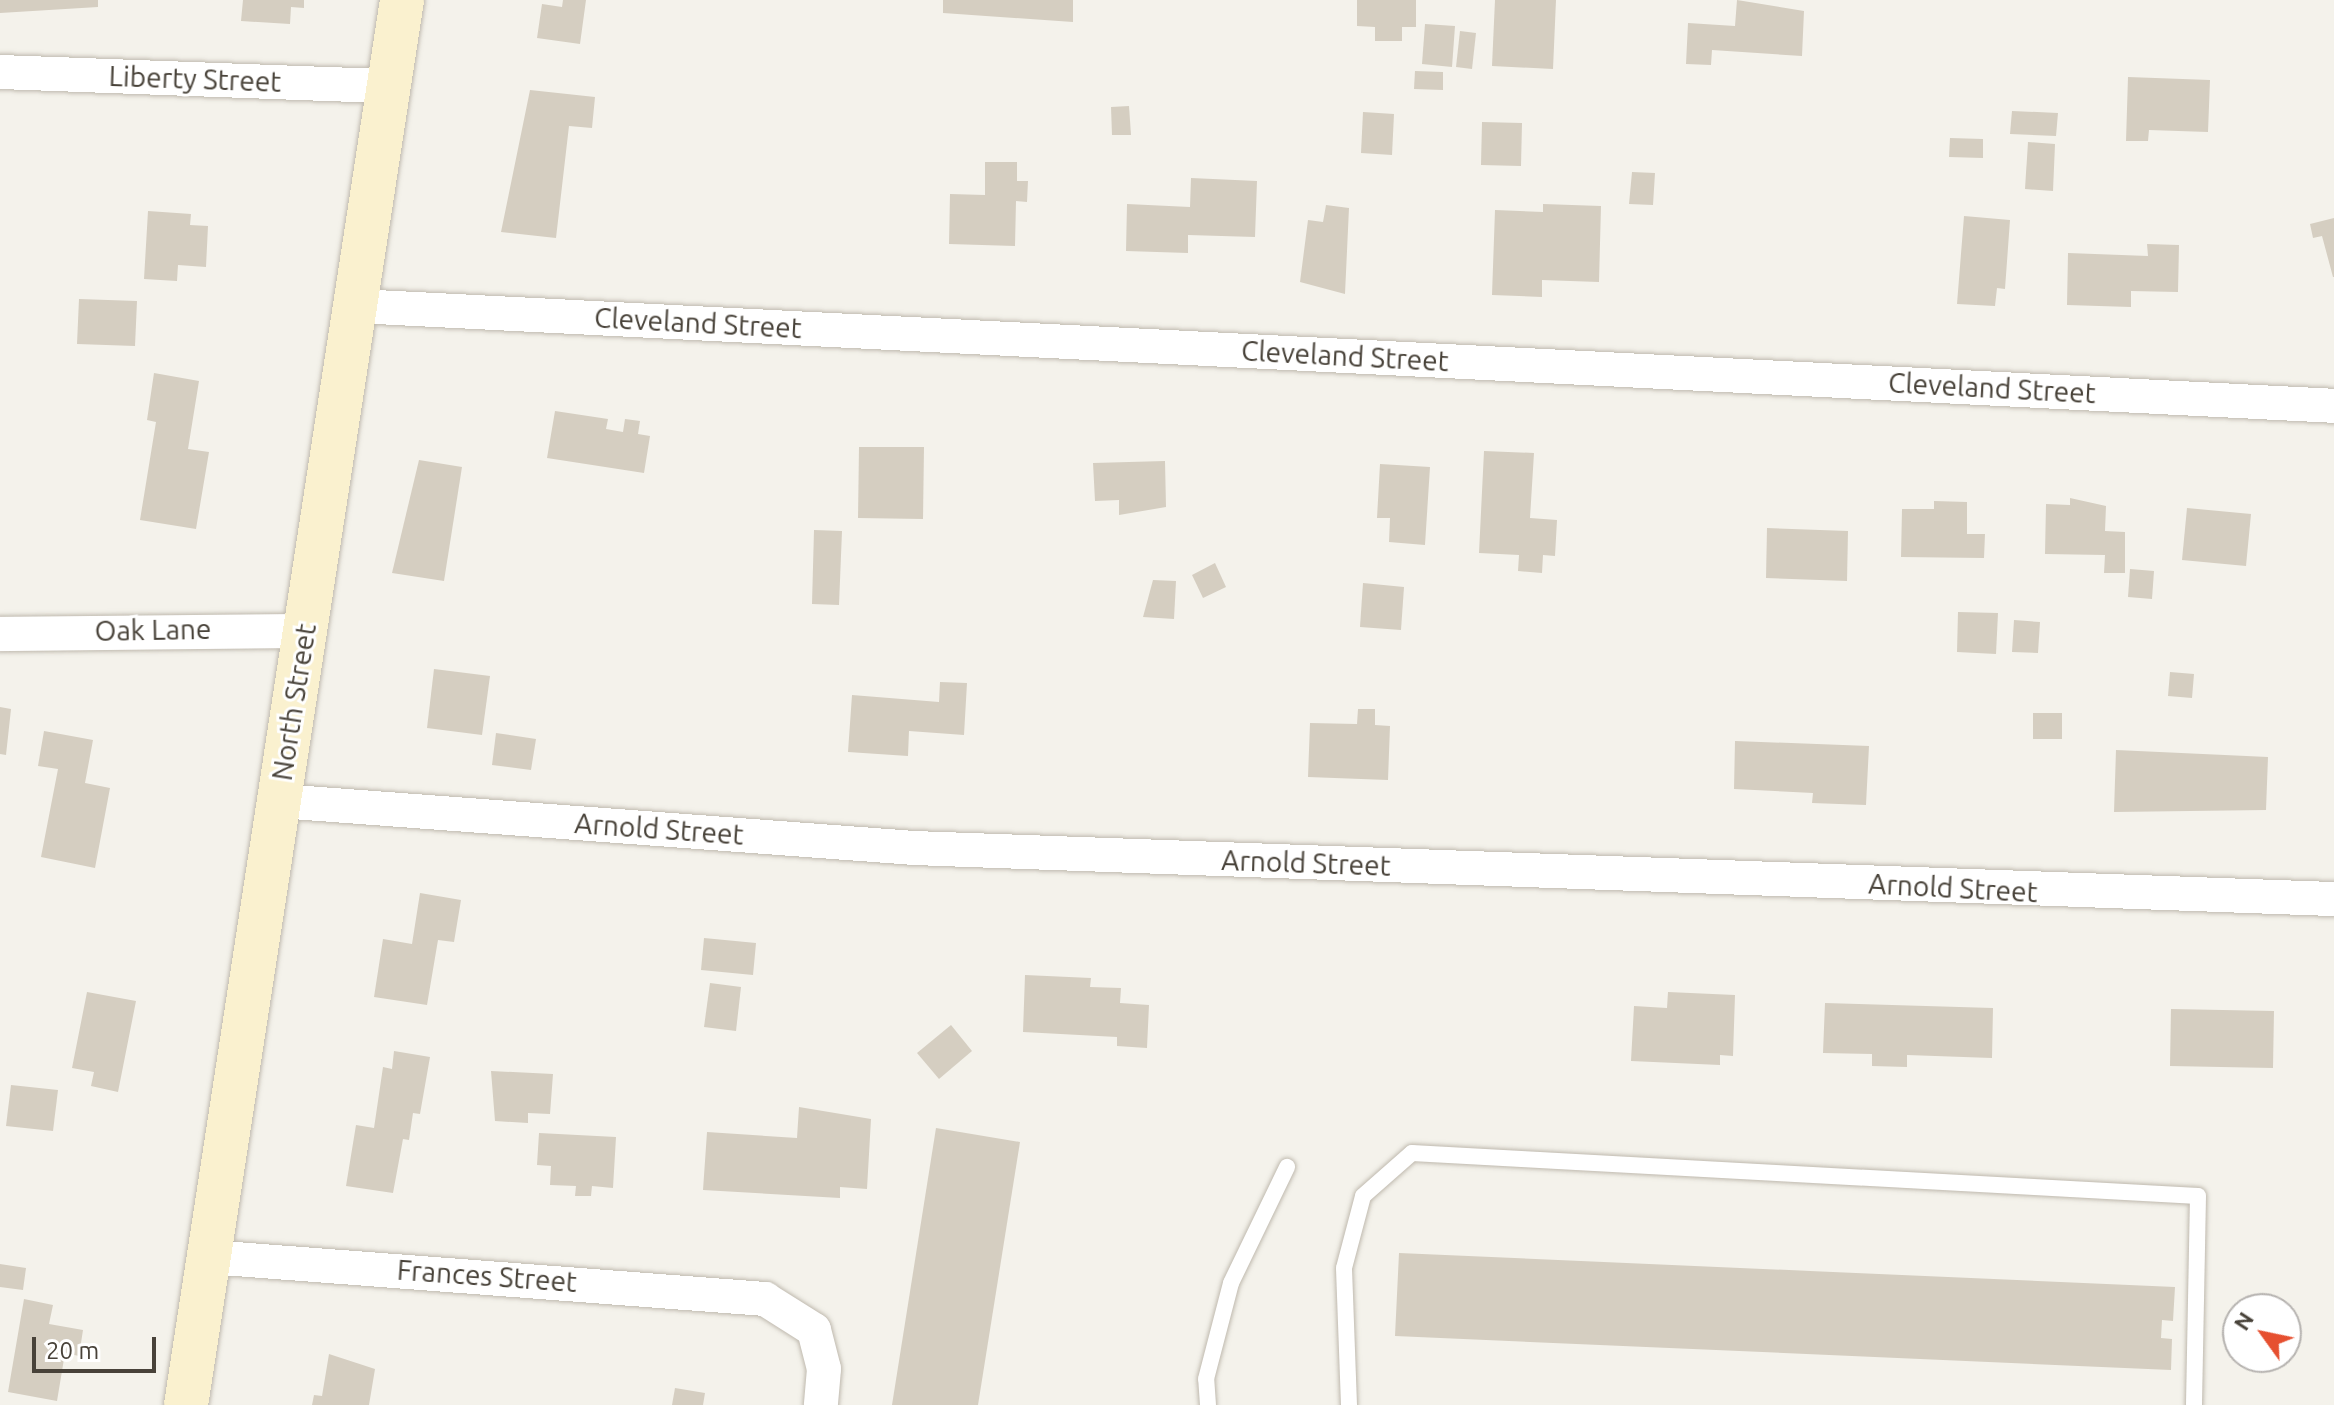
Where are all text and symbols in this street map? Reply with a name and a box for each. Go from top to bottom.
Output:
street label: Liberty Street [108,59,282,99]
street label: Cleveland Street [593,301,803,345]
street label: Cleveland Street [1240,334,1450,378]
street label: Cleveland Street [1887,366,2097,410]
street label: Oak Lane [94,612,212,648]
street label: North Street [265,621,323,783]
street label: Arnold Street [573,806,745,852]
street label: Arnold Street [1221,843,1391,883]
street label: Arnold Street [1867,867,2039,909]
street label: Frances Street [396,1253,578,1299]
north arrow [2222,1293,2302,1373]
text: N [2228,1307,2258,1334]
scale bar [36,1321,160,1371]
text: 20 m [46,1337,99,1364]

